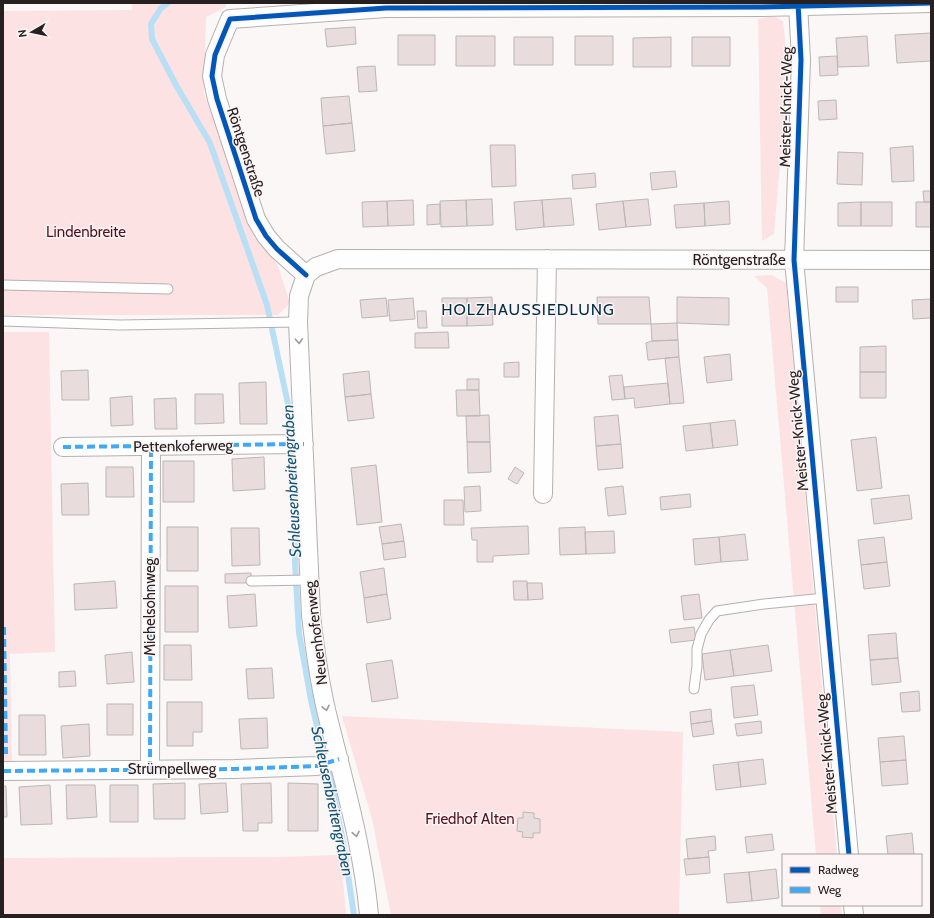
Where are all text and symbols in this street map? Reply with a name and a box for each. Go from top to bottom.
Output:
north arrow [12,12,52,52]
text: N [15,29,30,39]
street label: Meister-Knick-Weg [776,46,796,168]
street label: Röntgenstraße [223,105,269,199]
park label: Lindenbreite [46,223,126,241]
street label: Röntgenstraße [692,251,786,269]
district label: HOLZHAUSSIEDLUNG [441,300,615,319]
one-way arrow [295,338,303,344]
street label: Meister-Knick-Weg [784,369,812,492]
water label: Schleusenbreitengraben [278,404,305,558]
street label: Pettenkoferweg [133,436,234,456]
street label: Michelsohnweg [141,557,159,656]
street label: Neuenhofenweg [301,579,331,686]
street label: Meister-Knick-Weg [813,692,841,815]
one-way arrow [321,704,329,711]
water label: Schleusenbreitengraben [307,724,358,878]
street label: Strümpellweg [128,760,217,778]
park label: Friedhof Alten [425,810,515,828]
one-way arrow [352,831,360,837]
legend [782,854,922,906]
text: Radweg [818,862,859,877]
text: Weg [818,882,842,897]

